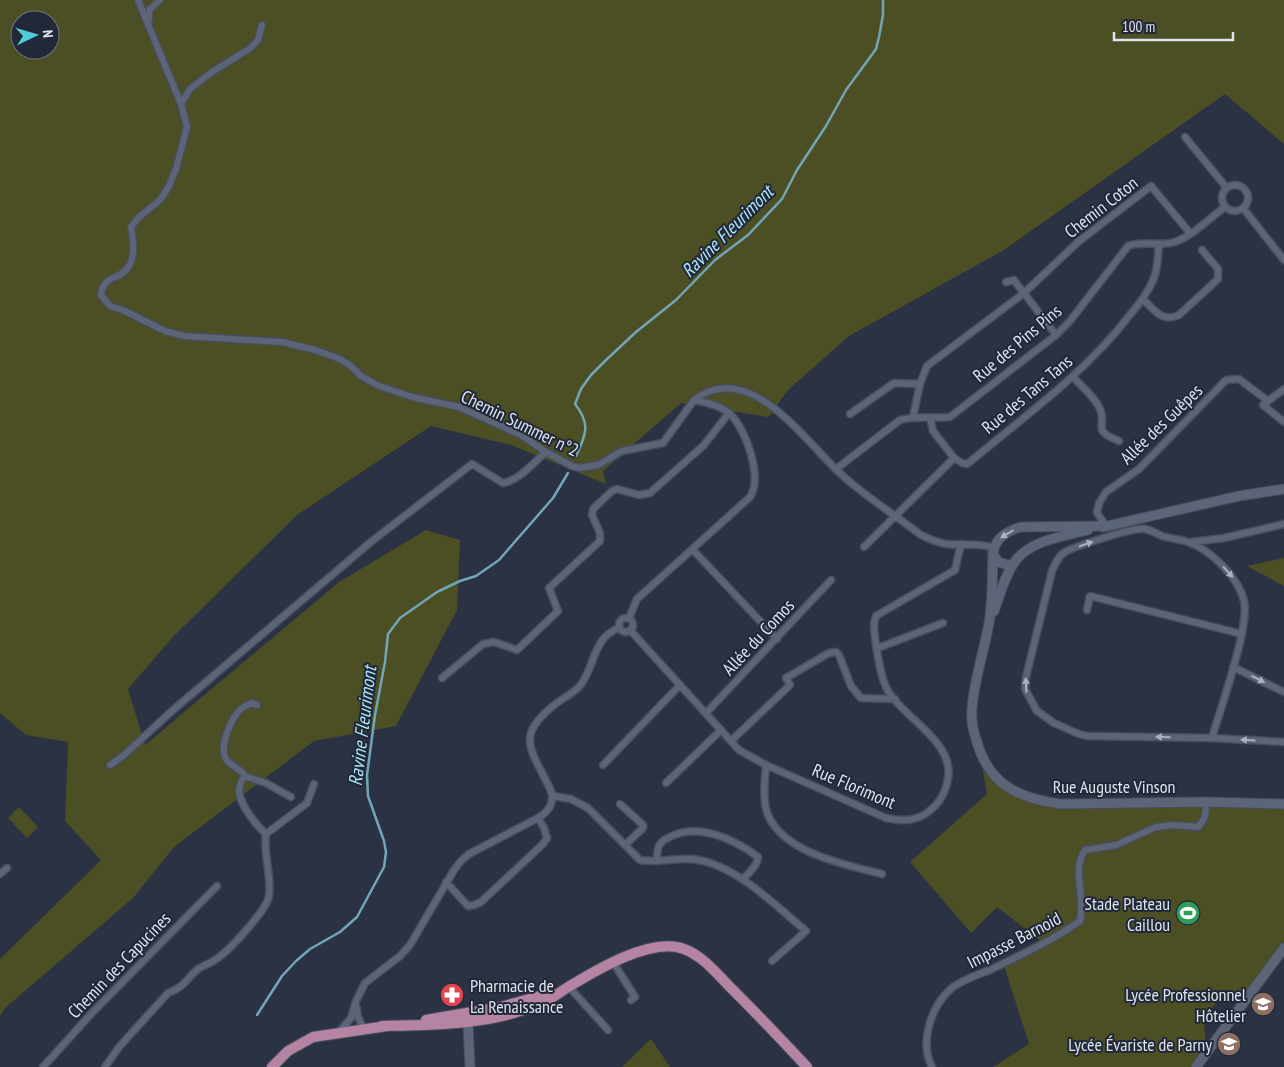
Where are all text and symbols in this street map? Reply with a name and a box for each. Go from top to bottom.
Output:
north arrow [10,10,60,60]
scale bar [1114,10,1233,42]
text: 100 m [1122,17,1155,36]
text: N [39,29,57,38]
street label: Chemin Coton [1060,171,1142,243]
water label: Ravine Fleurimont [676,178,780,282]
street label: Rue des Pins Pins [968,299,1066,387]
street label: Rue des Tans Tans [977,349,1077,439]
street label: Allée des Guêpes [1115,379,1207,469]
street label: Chemin Summer n°2 [457,385,583,461]
one-way arrow [1000,529,1013,538]
one-way arrow [1078,540,1093,547]
one-way arrow [1222,565,1234,577]
street label: Allée du Comos [717,594,799,680]
water label: Ravine Fleurimont [343,662,382,787]
one-way arrow [1251,675,1266,683]
one-way arrow [1022,676,1030,692]
one-way arrow [1155,733,1171,741]
one-way arrow [1240,736,1256,744]
street label: Rue Florimont [809,758,899,814]
street label: Rue Auguste Vinson [1053,775,1175,798]
place label: Stade Plateau Caillou [1084,892,1170,936]
sports icon: Stade Plateau Caillou [1175,900,1201,926]
street label: Chemin des Capucines [63,907,175,1023]
street label: Impasse Barnoid [963,907,1065,973]
place label: Pharmacie de La Renaissance [470,974,563,1018]
pharmacy icon: Pharmacie de La Renaissance [439,982,465,1008]
place label: Lycée Professionnel Hôtelier [1125,983,1247,1027]
school or university icon: Lycée Professionnel Hôtelier [1250,991,1276,1017]
school or university icon: Lycée Évariste de Parny [1216,1031,1242,1057]
place label: Lycée Évariste de Parny [1068,1033,1212,1056]

